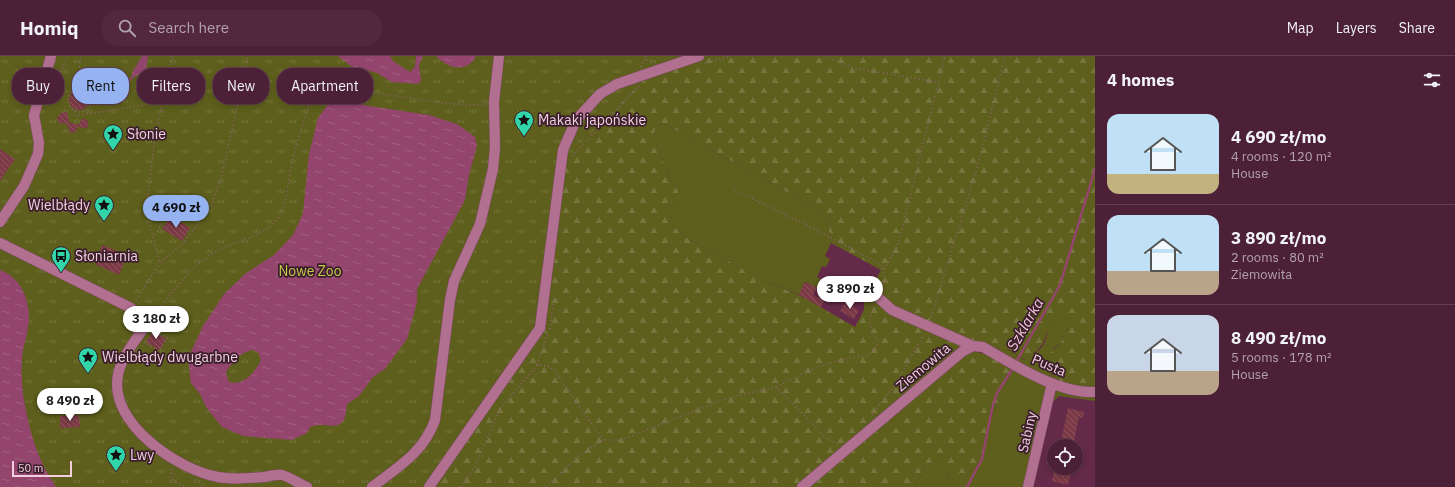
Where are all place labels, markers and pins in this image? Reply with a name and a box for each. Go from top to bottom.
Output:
place icon: Makaki japońskie [513,109,535,137]
place label: Makaki japońskie [538,111,646,129]
place icon: Słonie [102,123,124,151]
place label: Słonie [127,125,166,143]
place icon: Wielbłądy [93,194,115,222]
pin: 4 690 zł [135,195,217,229]
place label: Wielbłądy [28,196,90,214]
bus stop icon: Słoniarnia [50,245,72,273]
place label: Słoniarnia [75,247,138,265]
pin: 3 890 zł [809,276,891,310]
pin: 3 180 zł [115,306,197,340]
place icon: Wielbłądy dwugarbne [77,346,99,374]
place label: Wielbłądy dwugarbne [102,348,238,366]
pin: 8 490 zł [29,388,111,422]
place icon: Lwy [105,444,127,472]
place label: Lwy [130,446,154,464]

